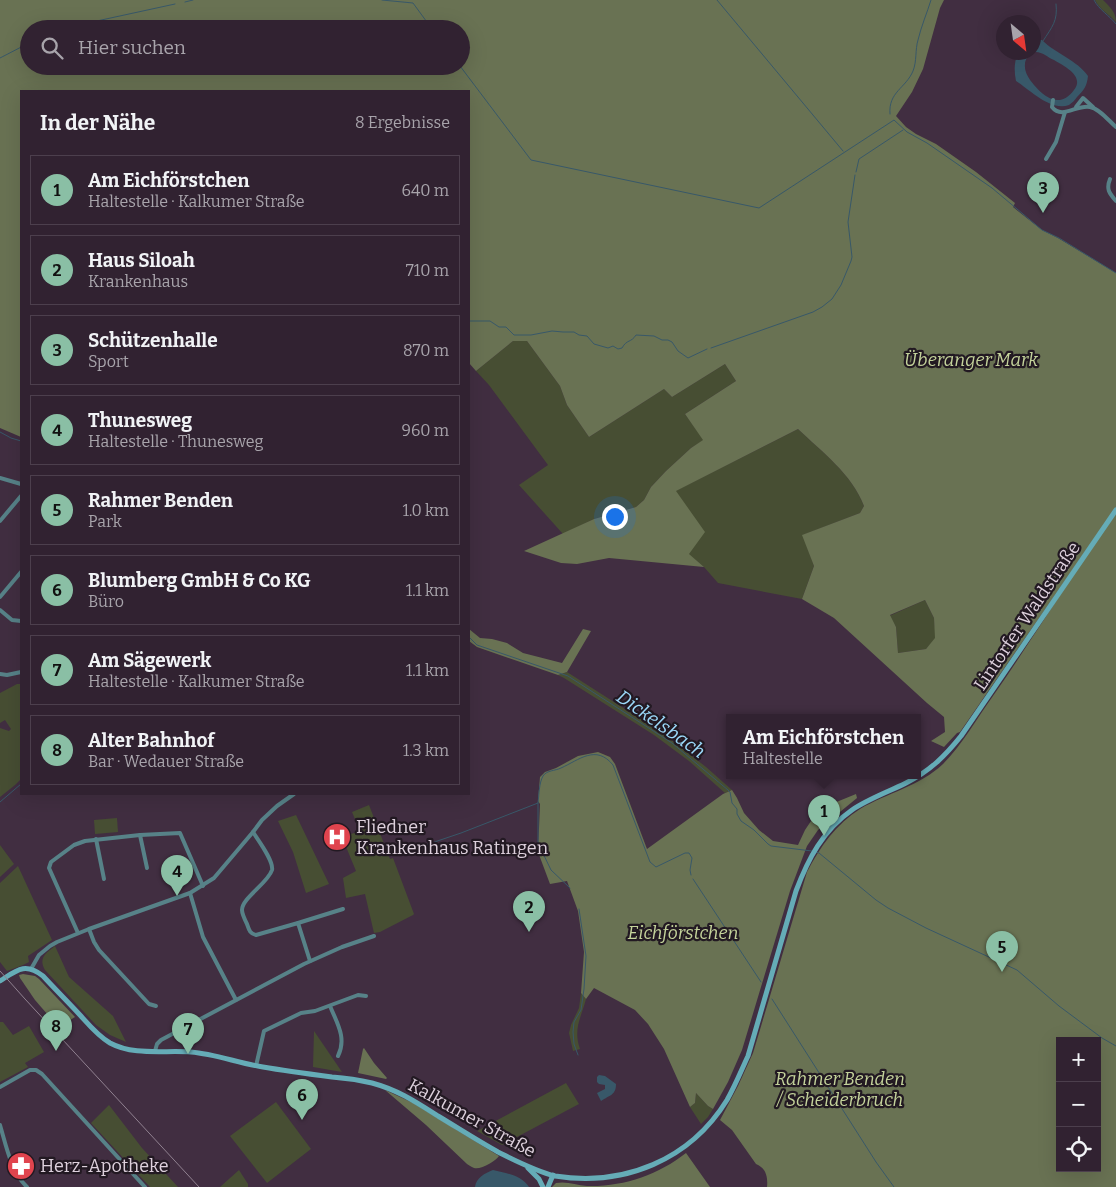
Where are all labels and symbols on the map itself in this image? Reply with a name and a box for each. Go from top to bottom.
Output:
north arrow [996,15,1041,60]
pin: 3 [1027,172,1059,213]
park label: Überanger Mark [904,349,1038,371]
your location [602,504,628,530]
street label: Lintorfer Waldstraße [969,537,1085,695]
water label: Dickelsbach [612,685,710,763]
pin: 1 [808,795,840,836]
place label: Fliedner Krankenhaus Ratingen [356,816,549,859]
hospital icon: Fliedner Krankenhaus Ratingen [322,822,352,852]
pin: 4 [161,855,193,896]
pin: 2 [513,891,545,932]
park label: Eichförstchen [628,922,738,944]
pin: 5 [986,931,1018,972]
pin: 8 [40,1010,72,1051]
pin: 7 [172,1013,204,1054]
park label: Rahmer Benden / Scheiderbruch [775,1068,905,1111]
street label: Kalkumer Straße [404,1074,540,1162]
pin: 6 [286,1079,318,1120]
pharmacy icon: Herz-Apotheke [6,1151,36,1181]
place label: Herz-Apotheke [40,1155,169,1177]

